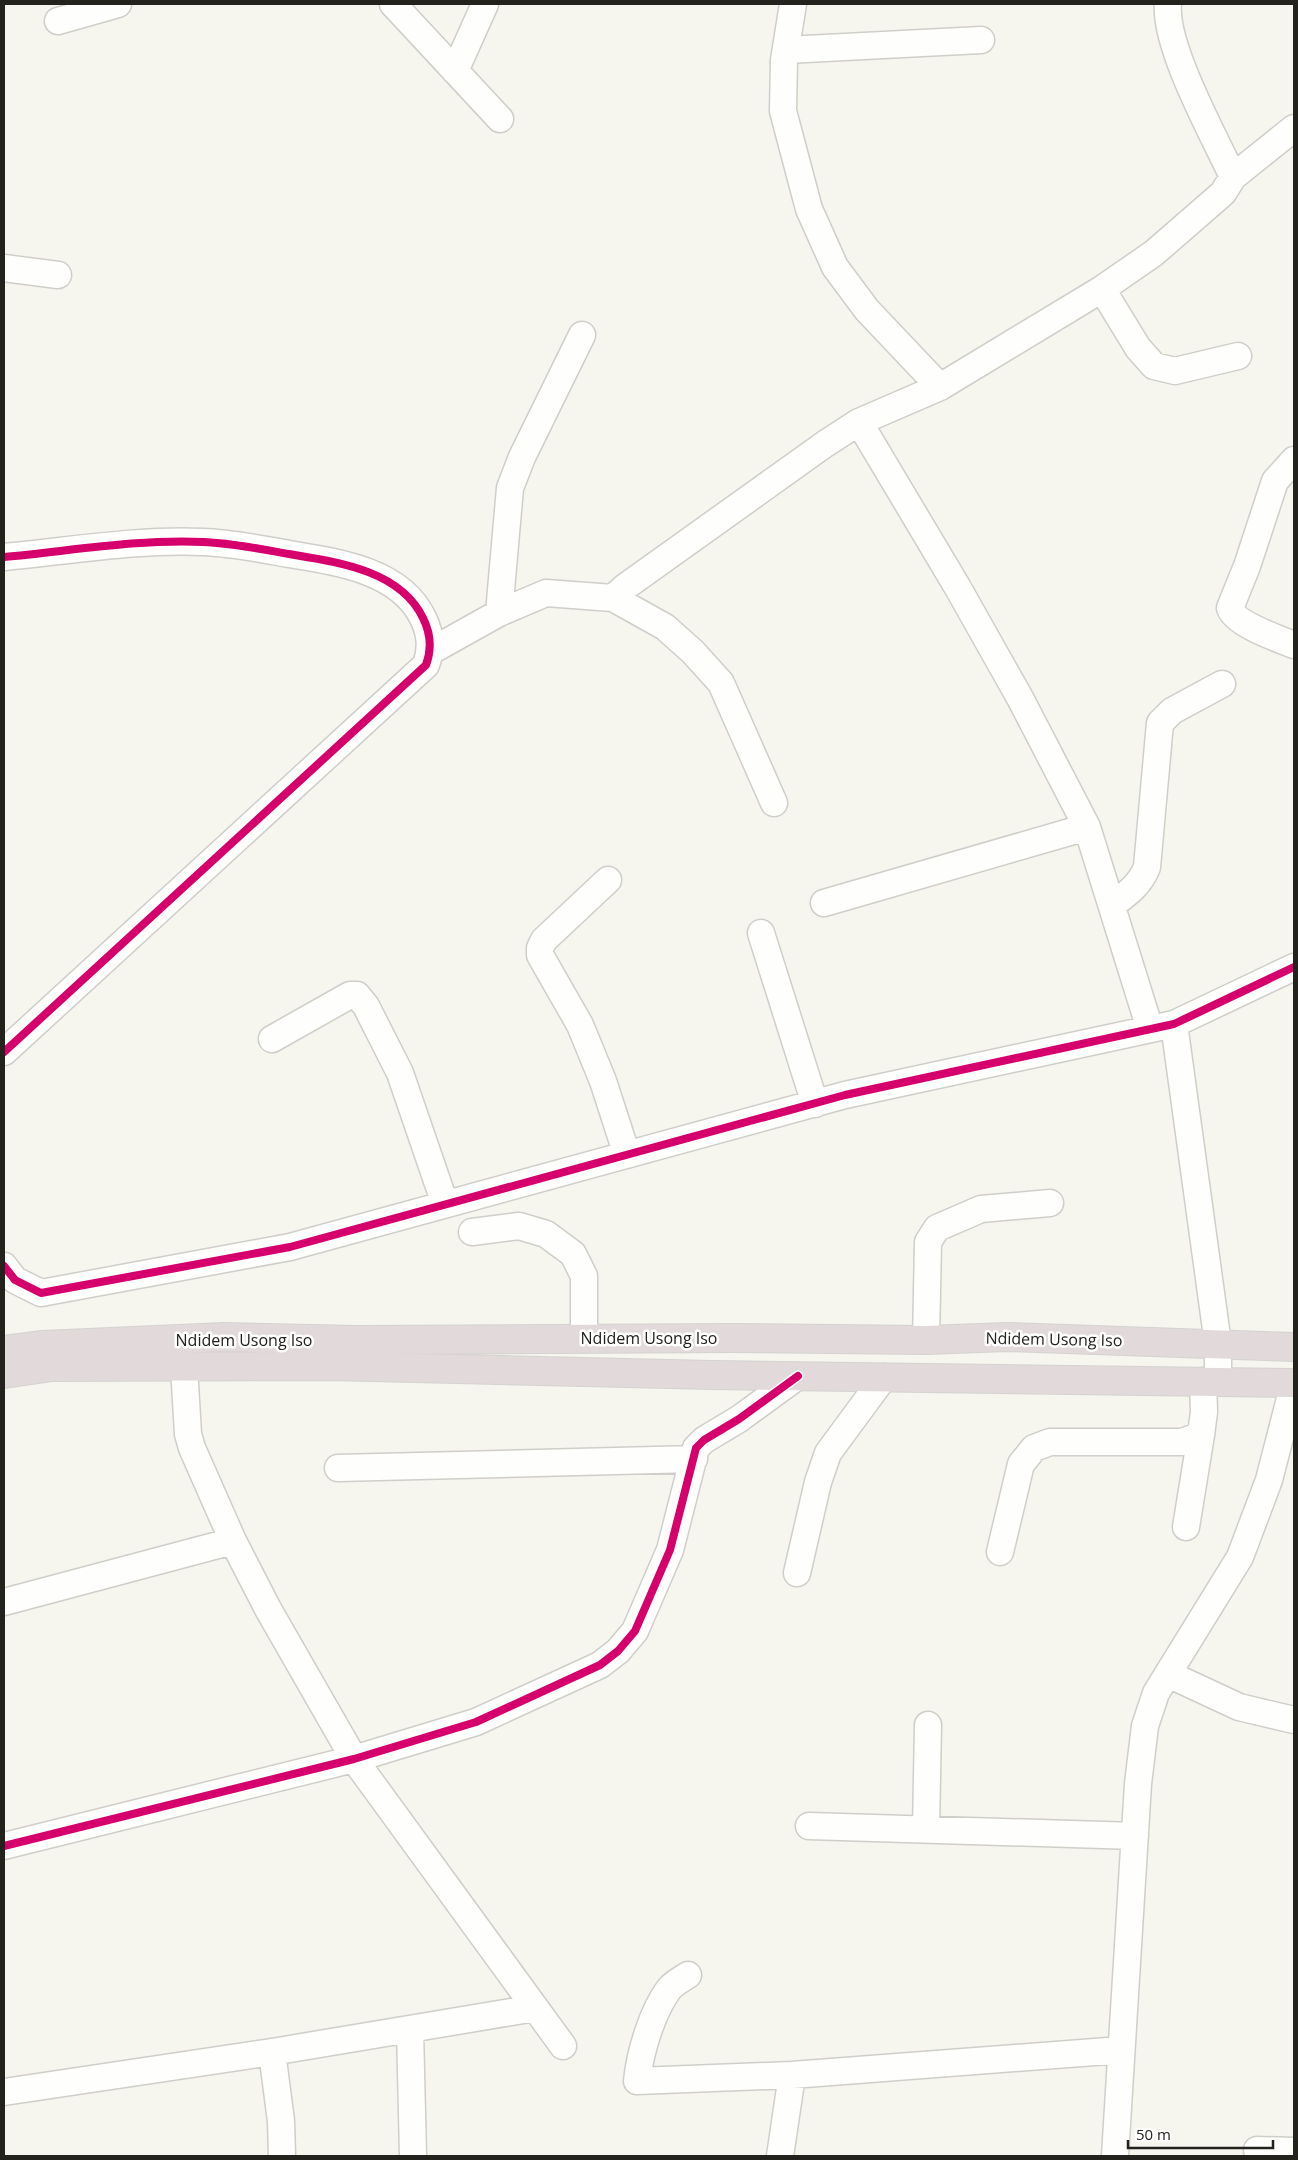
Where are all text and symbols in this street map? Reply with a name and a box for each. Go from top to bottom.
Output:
street label: Ndidem Usong Iso [581,1327,717,1349]
street label: Ndidem Usong Iso [985,1327,1123,1351]
street label: Ndidem Usong Iso [176,1329,312,1351]
scale bar [1128,2118,1273,2150]
text: 50 m [1136,2124,1171,2144]

